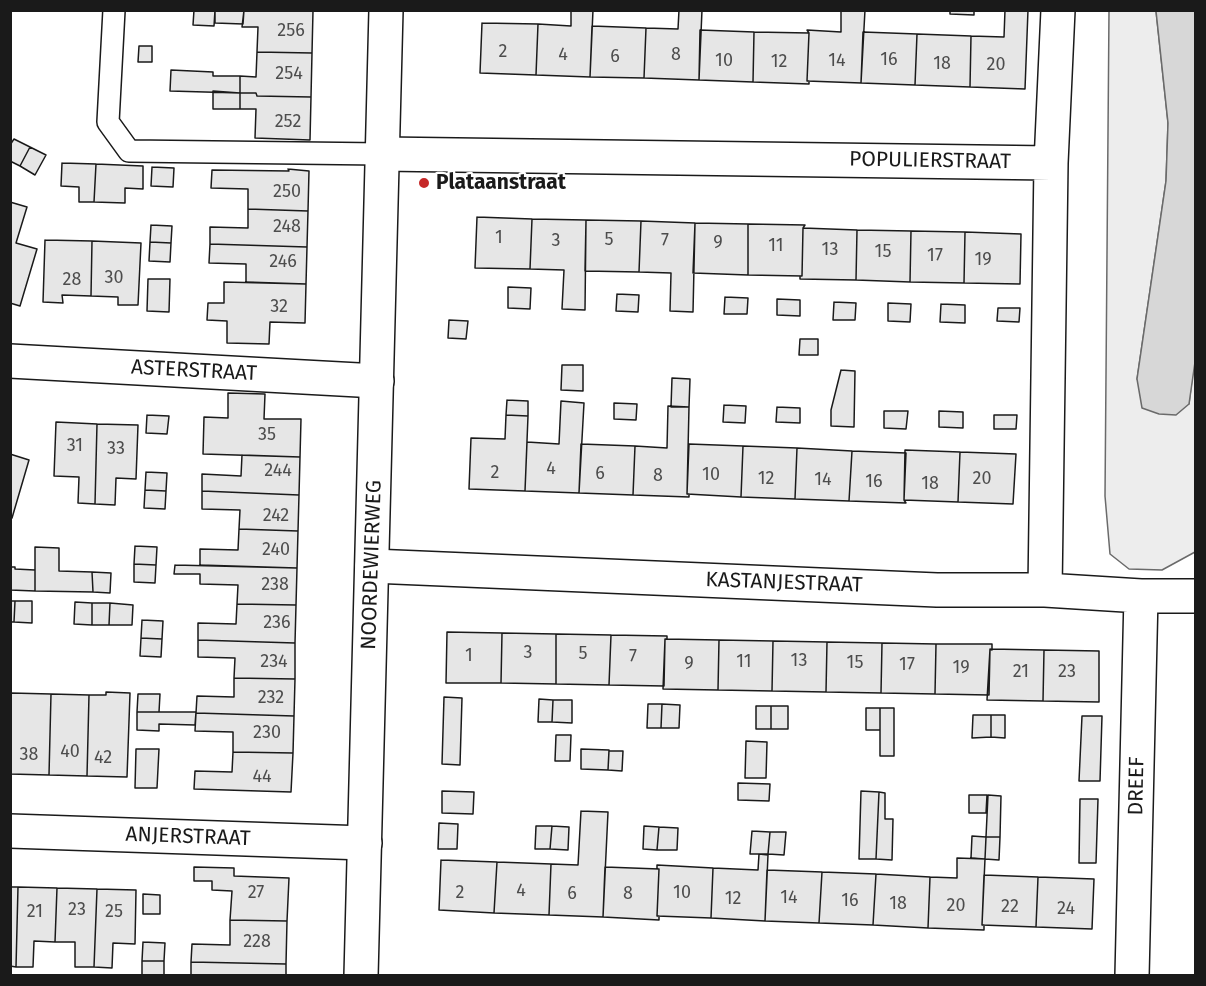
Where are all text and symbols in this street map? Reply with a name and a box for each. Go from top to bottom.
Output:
house number: 256 [277,20,305,42]
house number: 2 [499,41,507,63]
house number: 4 [558,44,568,66]
house number: 8 [671,44,681,66]
house number: 6 [610,46,620,68]
house number: 16 [880,49,898,71]
house number: 10 [715,50,733,72]
house number: 14 [828,50,846,72]
house number: 12 [771,51,787,73]
house number: 18 [933,53,951,75]
house number: 20 [987,54,1005,76]
house number: 254 [275,63,303,85]
house number: 252 [275,111,301,133]
street label: POPULIERSTRAAT [849,147,1011,175]
place label: Plataanstraat [436,170,566,196]
marker: Plataanstraat [417,176,431,190]
house number: 250 [273,181,301,203]
house number: 248 [273,216,301,238]
house number: 1 [495,227,503,249]
house number: 5 [604,229,614,251]
house number: 3 [552,230,560,252]
house number: 7 [661,230,669,252]
house number: 9 [713,232,723,254]
house number: 11 [768,235,784,257]
house number: 13 [822,239,838,261]
house number: 15 [875,241,891,263]
house number: 17 [927,245,943,267]
house number: 19 [974,249,992,271]
house number: 246 [269,251,297,273]
house number: 30 [104,267,124,289]
house number: 28 [63,269,81,291]
house number: 32 [270,296,288,318]
street label: ASTERSTRAAT [130,355,258,387]
house number: 35 [258,424,276,446]
house number: 31 [67,435,83,457]
house number: 33 [107,438,125,460]
house number: 4 [546,458,556,480]
house number: 244 [264,460,292,482]
house number: 2 [491,462,499,484]
house number: 6 [595,463,605,485]
house number: 10 [702,464,720,486]
house number: 8 [653,465,663,487]
house number: 12 [758,468,774,490]
house number: 20 [973,468,991,490]
house number: 14 [814,469,832,491]
house number: 16 [865,471,883,493]
house number: 18 [921,473,939,495]
street label: NOORDEWIERWEG [356,480,388,650]
house number: 242 [263,505,289,527]
house number: 240 [262,539,290,561]
street label: KASTANJESTRAAT [705,568,863,598]
house number: 238 [261,574,289,596]
house number: 236 [263,612,291,634]
house number: 3 [524,642,532,664]
house number: 5 [578,643,588,665]
house number: 1 [465,645,473,667]
house number: 7 [629,646,637,668]
house number: 13 [791,650,807,672]
house number: 234 [260,651,288,673]
house number: 11 [736,651,752,673]
house number: 15 [847,652,863,674]
house number: 9 [684,653,694,675]
house number: 17 [899,654,915,676]
house number: 19 [952,657,970,679]
house number: 21 [1013,661,1029,683]
house number: 23 [1058,661,1076,683]
house number: 232 [258,687,284,709]
house number: 230 [253,722,281,744]
house number: 40 [60,741,80,763]
house number: 38 [20,744,38,766]
house number: 42 [94,747,112,769]
street label: DREEF [1124,756,1150,816]
house number: 44 [252,766,272,788]
street label: ANJERSTRAAT [125,822,251,852]
house number: 4 [516,880,526,902]
house number: 27 [248,882,264,904]
house number: 2 [456,882,464,904]
house number: 10 [673,882,691,904]
house number: 6 [567,883,577,905]
house number: 8 [623,883,633,905]
house number: 14 [780,887,798,909]
house number: 12 [725,888,741,910]
house number: 16 [841,890,859,912]
house number: 18 [889,893,907,915]
house number: 20 [947,895,965,917]
house number: 22 [1001,896,1019,918]
house number: 24 [1057,898,1075,920]
house number: 23 [68,899,86,921]
house number: 21 [27,901,43,923]
house number: 25 [105,901,123,923]
house number: 228 [243,931,271,953]

